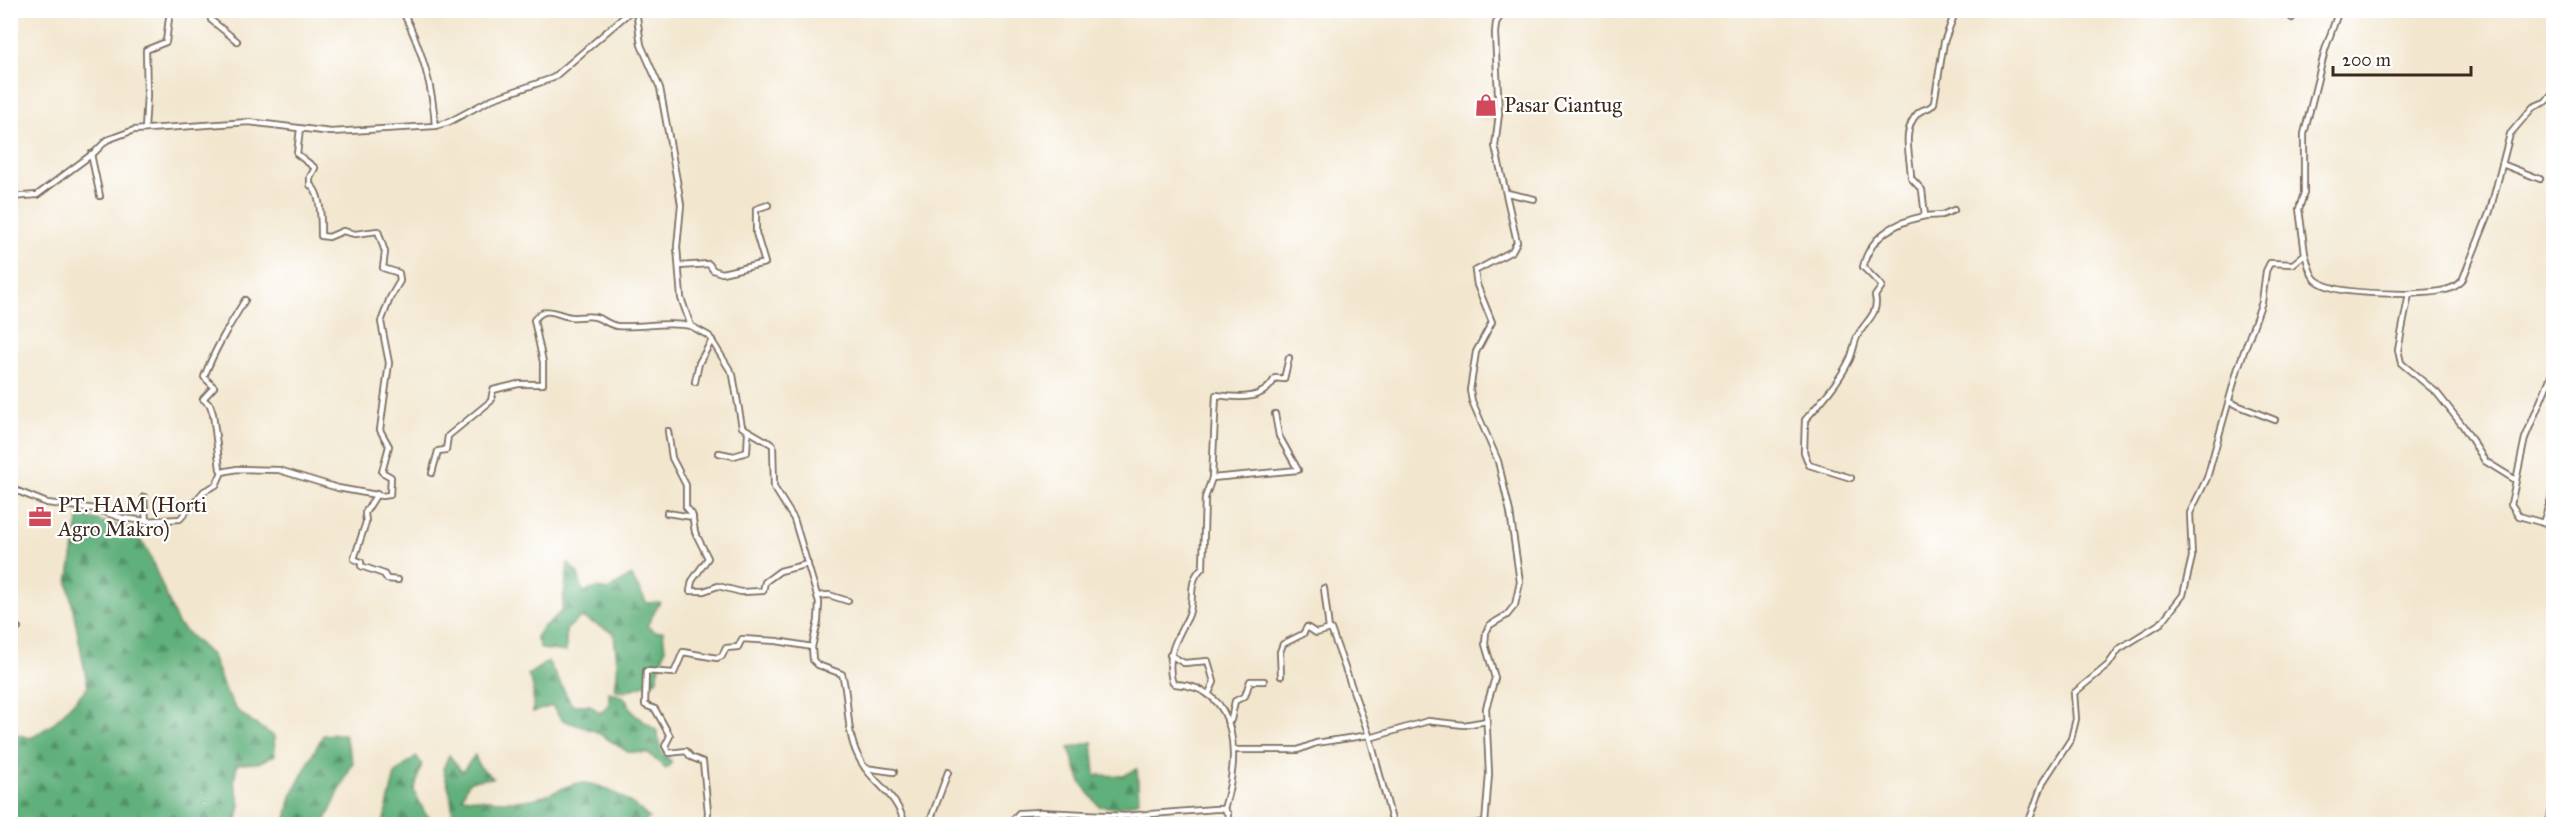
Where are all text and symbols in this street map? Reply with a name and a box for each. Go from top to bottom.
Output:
scale bar [2333,39,2471,77]
text: 200 m [2342,49,2391,71]
shop icon: Pasar Ciantug [1473,92,1499,118]
place label: Pasar Ciantug [1504,92,1622,118]
place label: PT. HAM (Horti Agro Makro) [57,492,207,542]
office icon: PT. HAM (Horti Agro Makro) [27,504,53,530]

